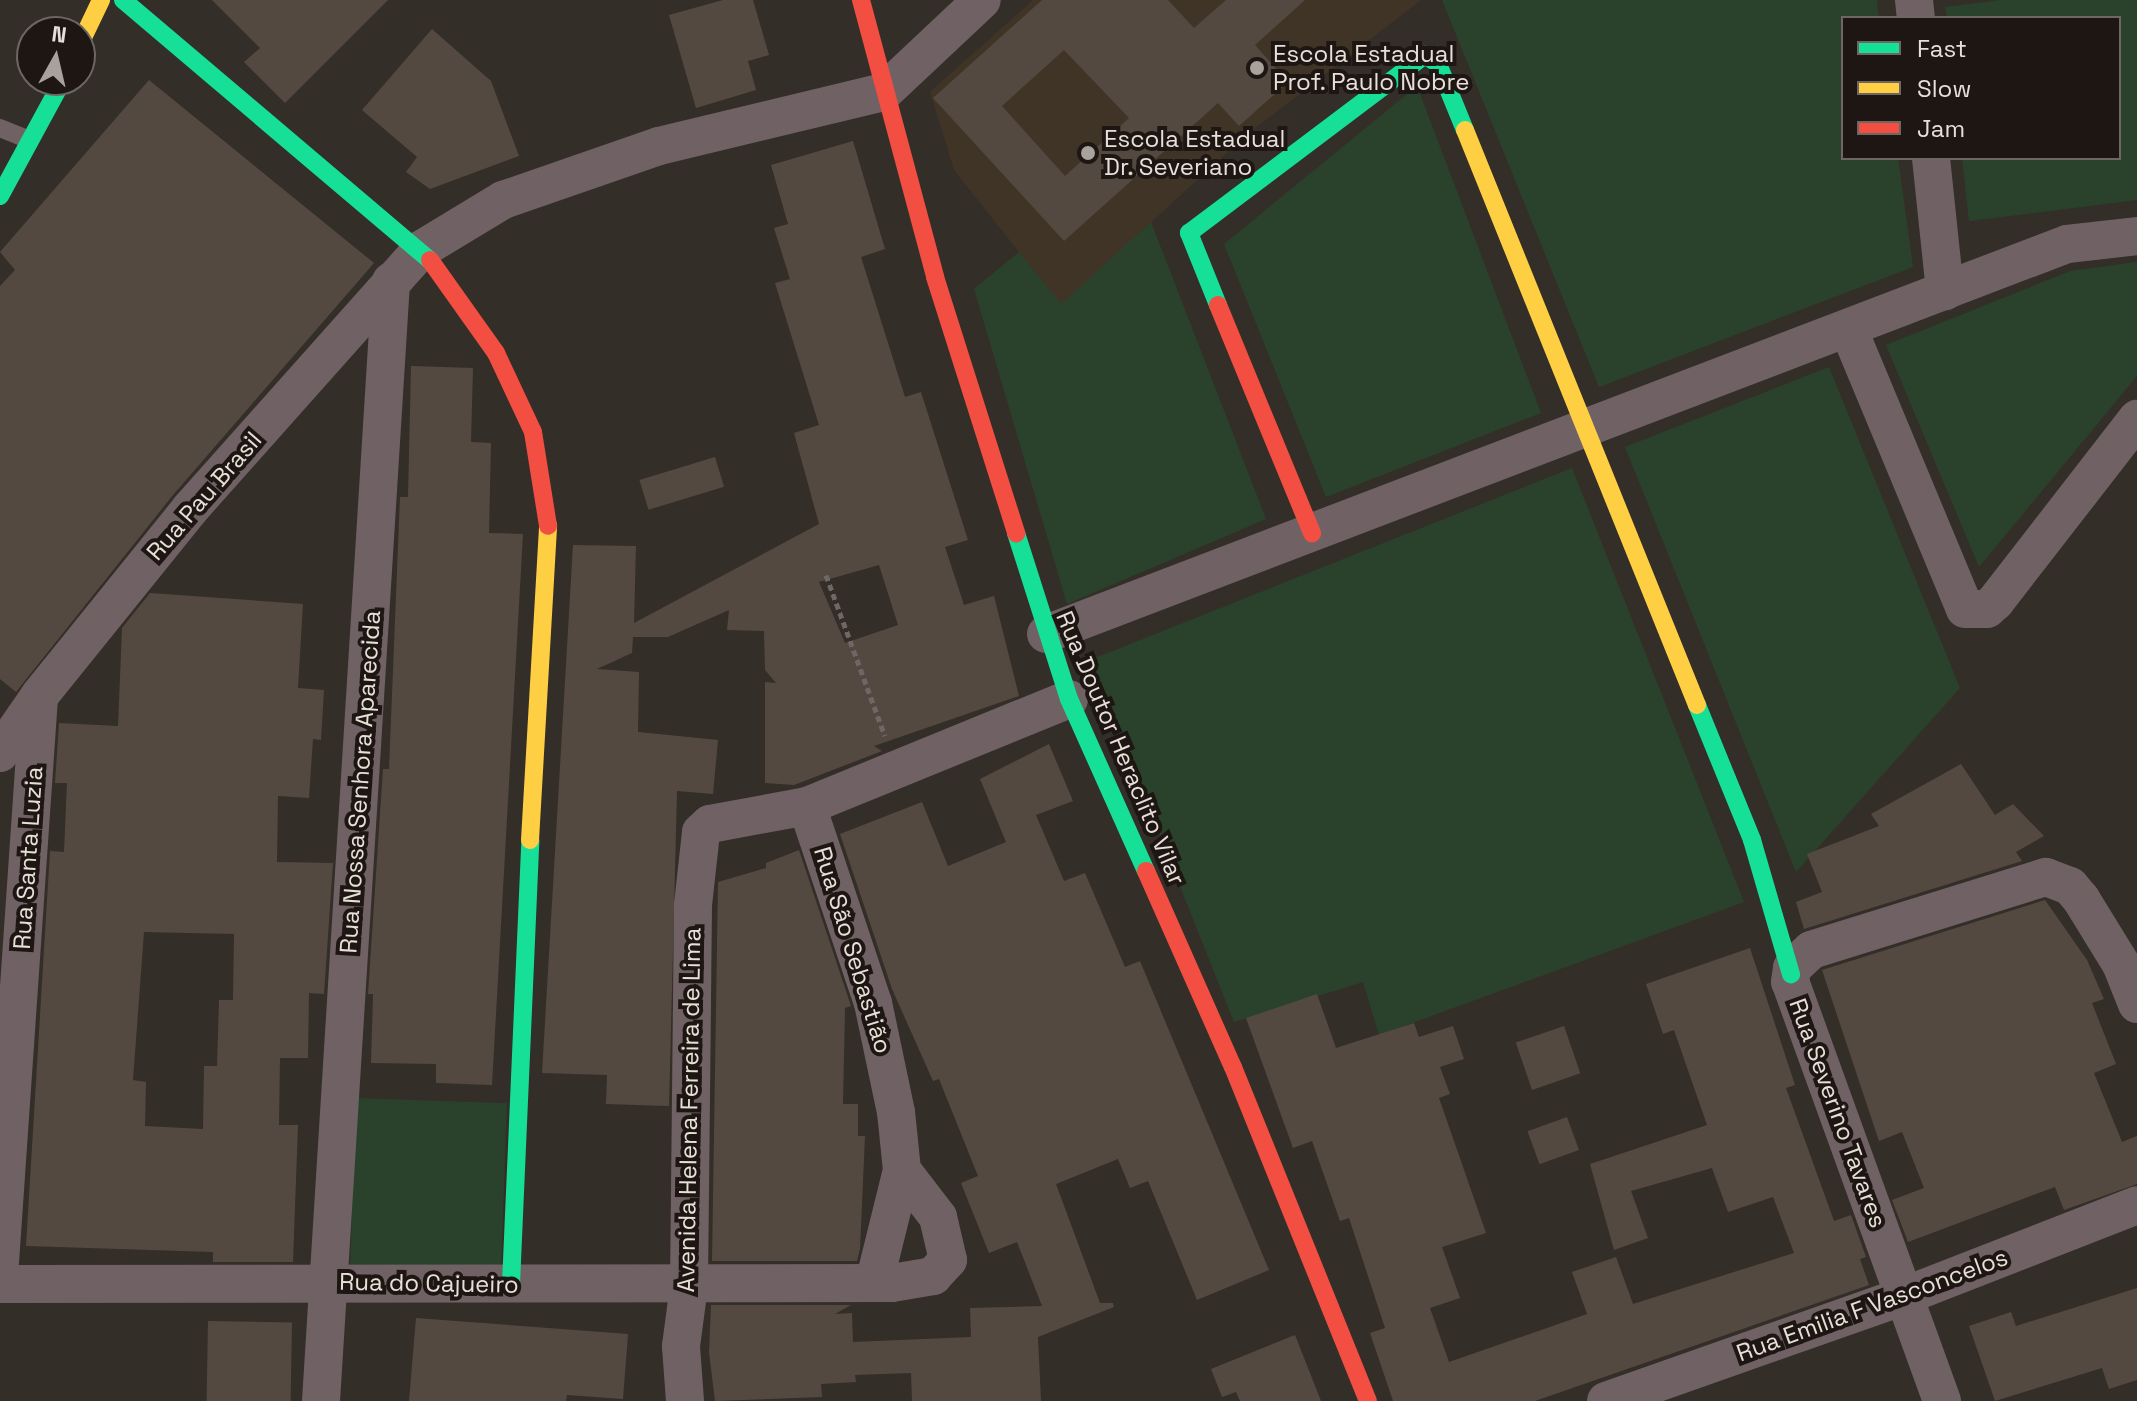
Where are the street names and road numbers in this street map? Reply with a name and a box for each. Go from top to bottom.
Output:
street label: Rua Pau Brasil [140,426,268,566]
street label: Rua Doutor Heraclito Vilar [1050,607,1192,889]
street label: Rua Nossa Senhora Aparecida [334,609,386,955]
street label: Rua Santa Luzia [7,765,49,951]
street label: Rua São Sebastião [808,843,898,1057]
street label: Avenida Helena Ferreira de Lima [671,927,707,1293]
street label: Rua Severino Tavares [1783,994,1893,1232]
street label: Rua Emilia F Vasconcelos [1732,1242,2012,1368]
street label: Rua do Cajueiro [339,1267,519,1299]

